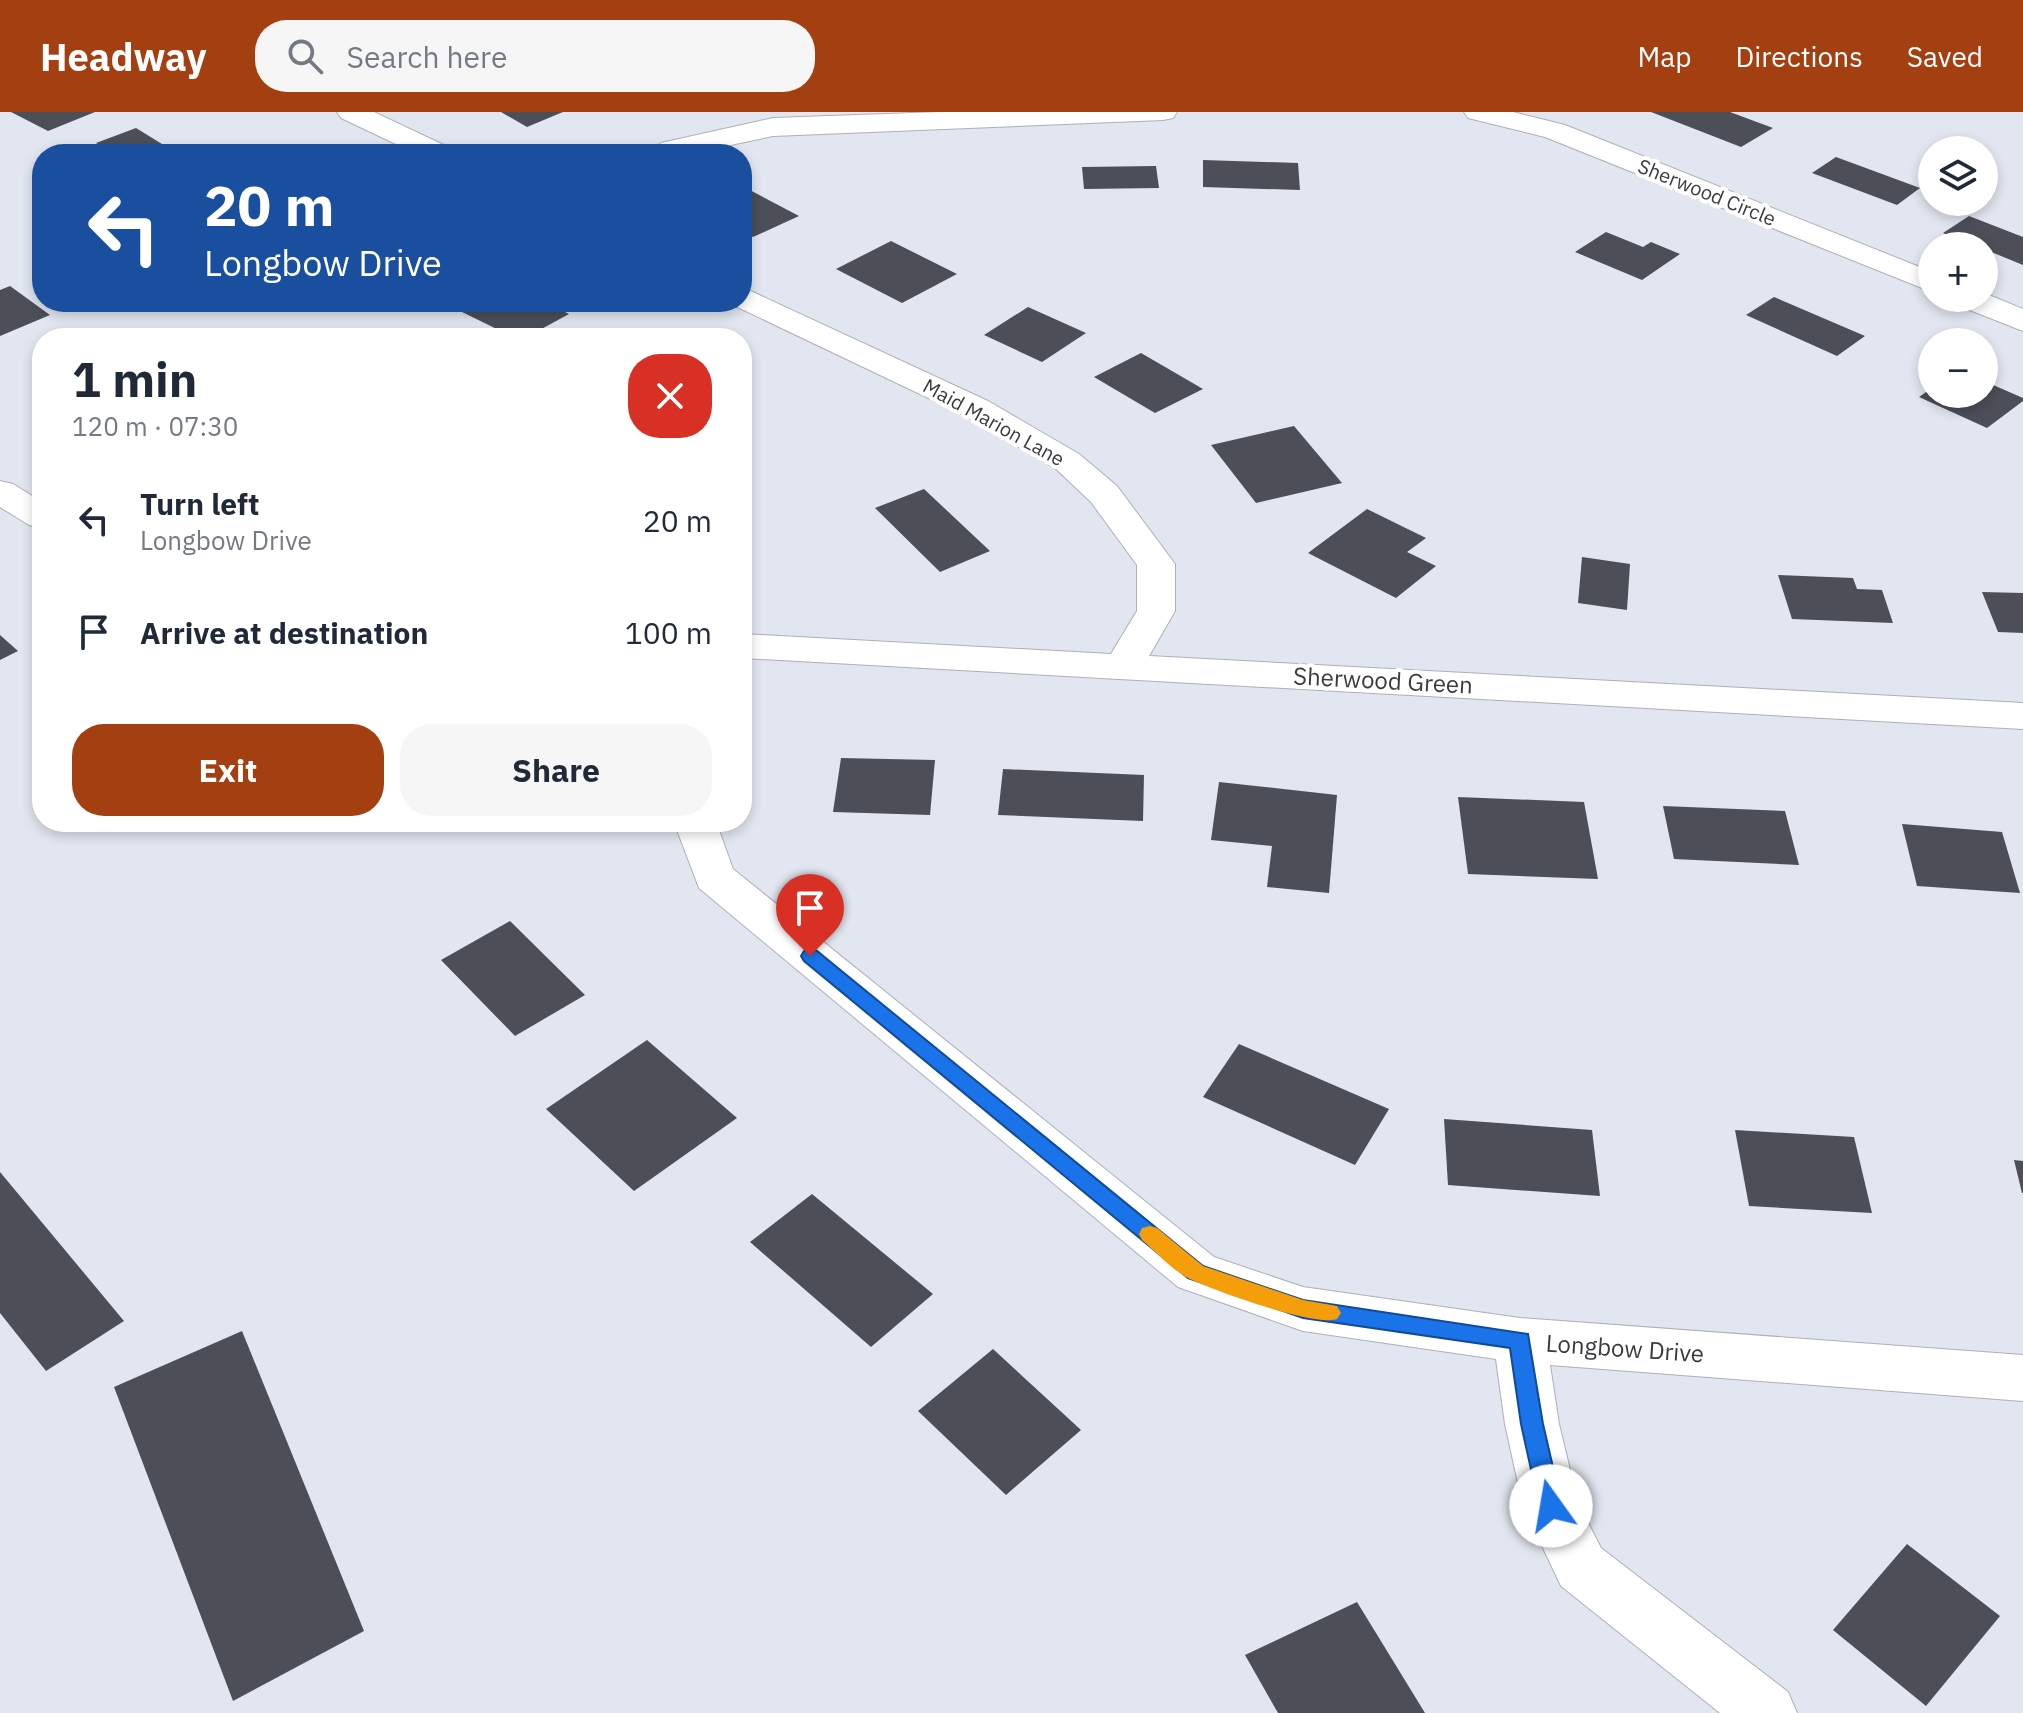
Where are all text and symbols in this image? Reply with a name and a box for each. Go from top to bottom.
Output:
search box [255,20,815,92]
text: Headway [40,32,207,81]
icon: search [283,34,327,78]
text: Search here [347,37,507,76]
text: Map [1637,38,1691,75]
text: Directions [1735,38,1863,75]
text: Saved [1907,38,1983,75]
map controls [1918,136,1998,408]
button: layers [1918,136,1998,216]
street label: Sherwood Circle [1634,152,1780,232]
text: 20 m [204,169,334,241]
icon: left [72,176,176,280]
button: + [1918,232,1998,312]
text: Longbow Drive [204,239,442,286]
button: − [1918,328,1998,408]
text: 1 min [72,348,197,410]
button: close [628,354,712,438]
street label: Maid Marion Lane [918,372,1070,472]
text: 120 m · 07:30 [72,409,238,443]
text: Turn left [140,484,259,523]
icon: left [72,498,116,542]
text: 20 m [643,501,712,540]
text: Longbow Drive [140,523,312,557]
icon: arrive [72,610,116,654]
text: Arrive at destination [140,613,428,652]
text: 100 m [625,613,712,652]
street label: Sherwood Green [1292,659,1474,701]
button: Exit [72,724,384,816]
button: Share [400,724,712,816]
pin [776,874,844,956]
icon: arrive [788,886,832,930]
street label: Longbow Drive [1545,1327,1705,1369]
position arrow [1509,1464,1593,1548]

